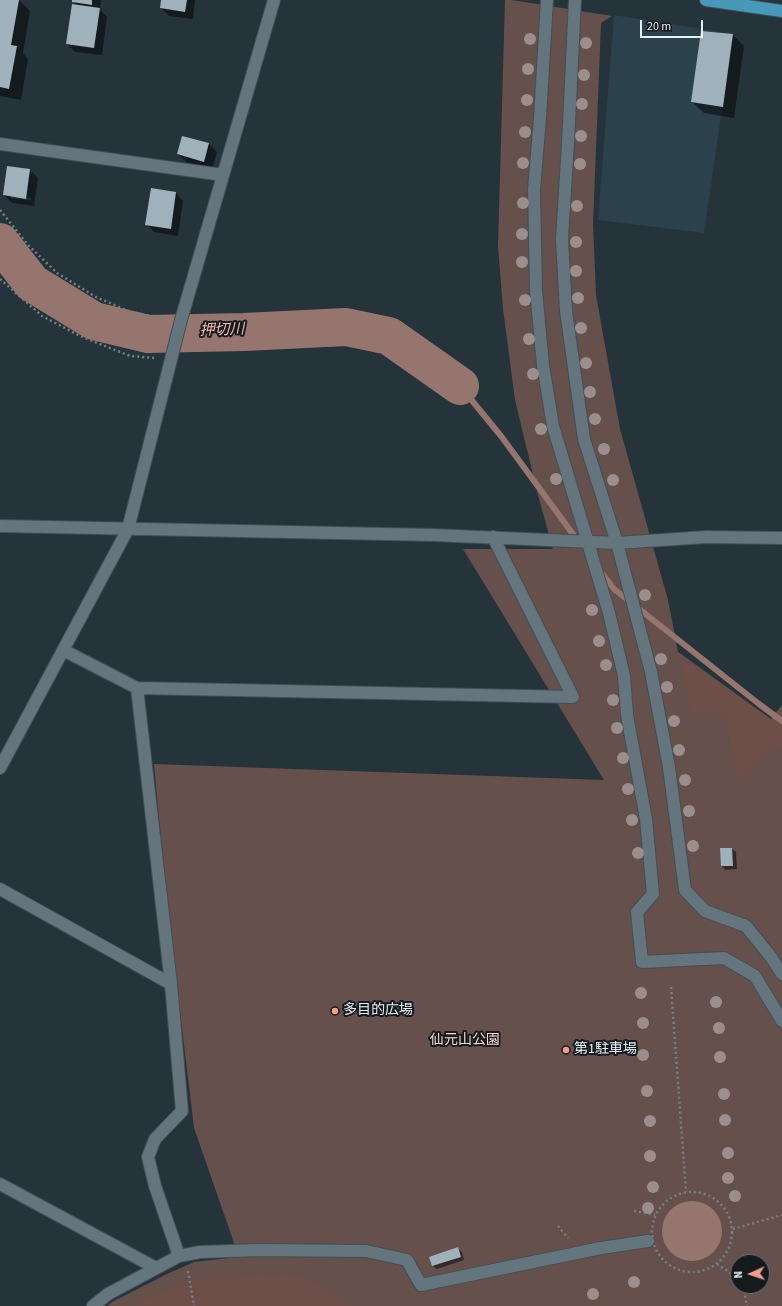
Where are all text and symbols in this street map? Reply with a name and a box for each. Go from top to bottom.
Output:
scale bar [642,12,705,38]
text: 20 m [647,18,671,35]
water label: 押切川 [199,321,245,341]
place label: 多目的広場 [343,1003,413,1019]
marker: 多目的広場 [330,1006,340,1016]
park label: 仙元山公園 [430,1033,500,1049]
place label: 第1駐車場 [574,1042,637,1058]
marker: 第1駐車場 [561,1045,571,1055]
north arrow [730,1254,770,1294]
text: N [731,1271,746,1279]

